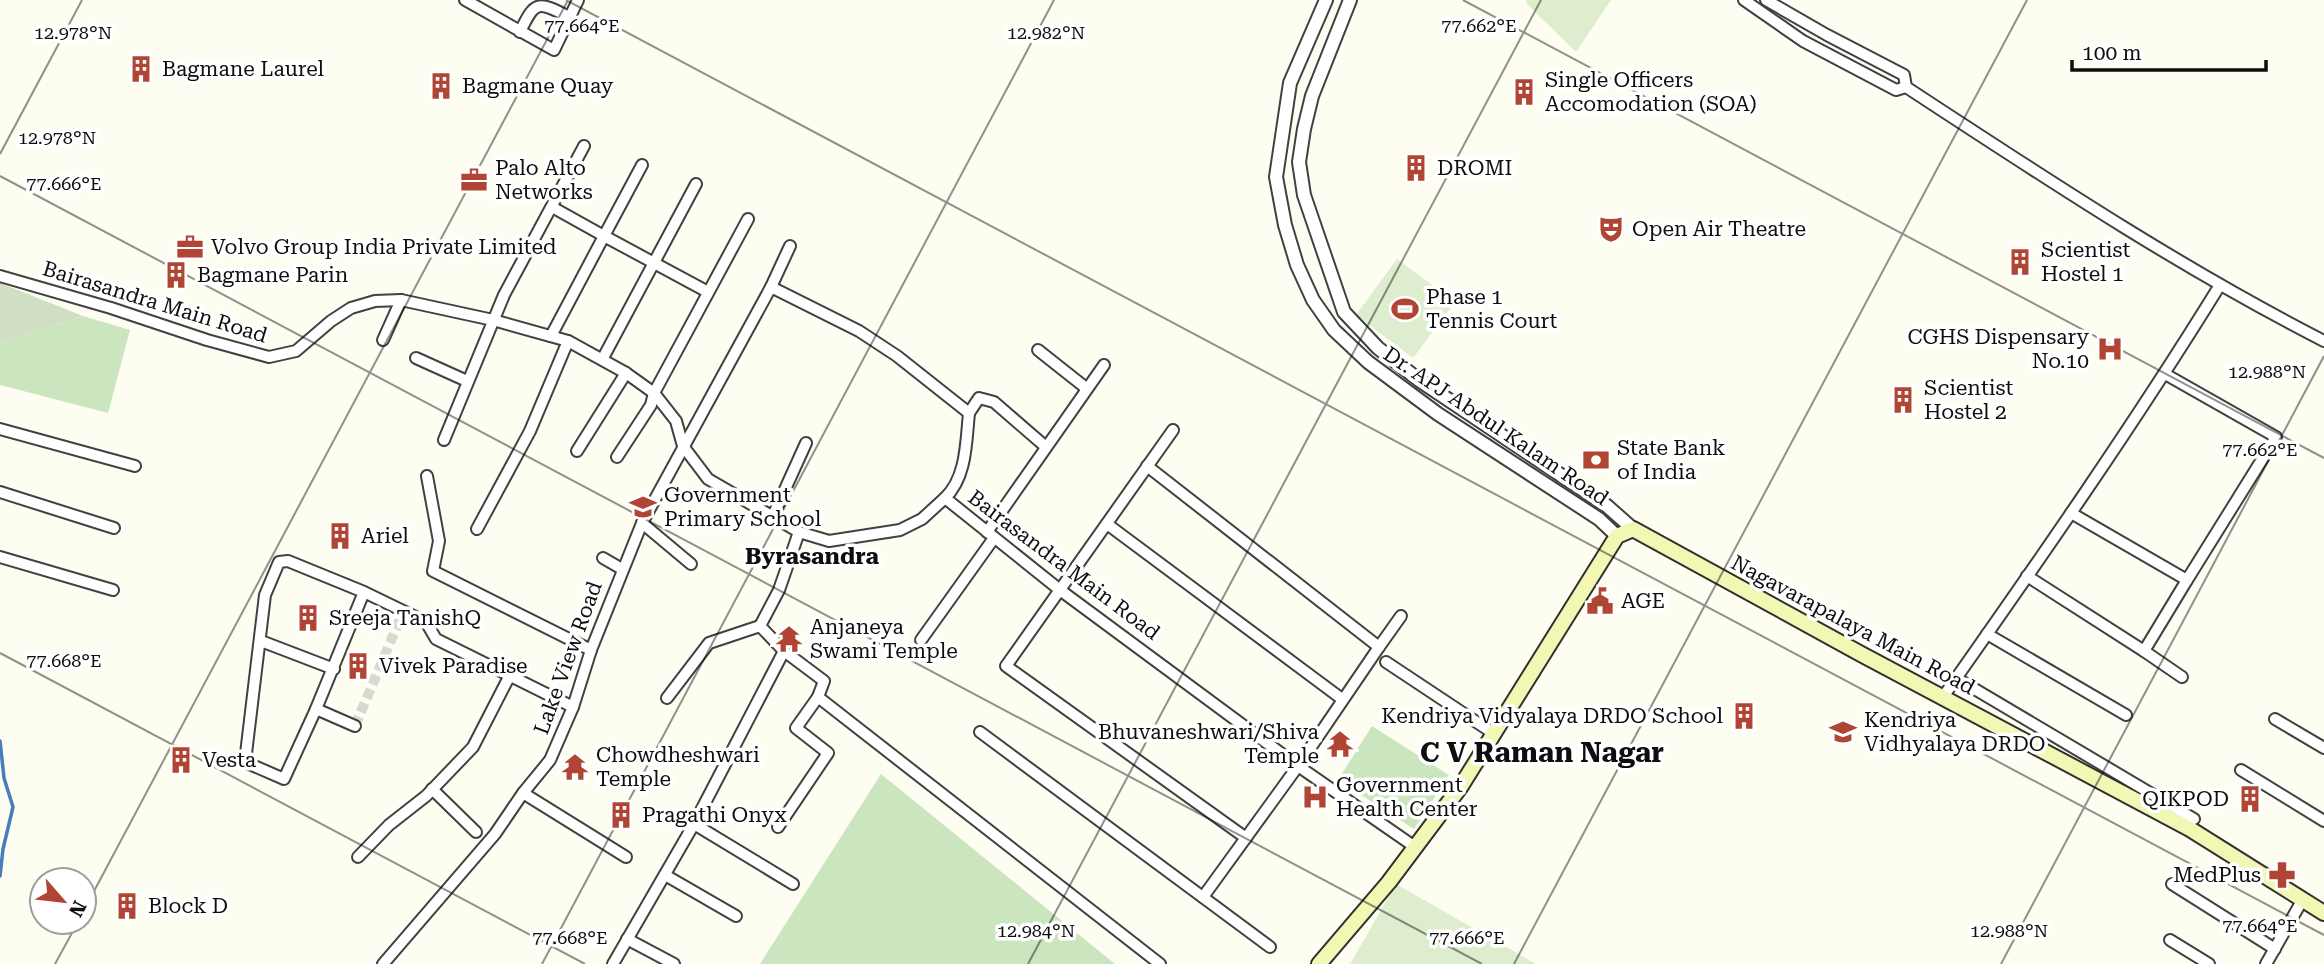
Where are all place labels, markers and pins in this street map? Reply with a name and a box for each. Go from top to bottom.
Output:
building icon: Bagmane Laurel [126,54,156,84]
place label: Bagmane Laurel [162,57,325,81]
place label: Single Officers Accomodation (SOA) [1545,68,1757,116]
building icon: Bagmane Quay [426,71,456,101]
place label: Bagmane Quay [462,74,614,98]
building icon: Single Officers Accomodation (SOA) [1509,77,1539,107]
building icon: DROMI [1401,153,1431,183]
place label: Palo Alto Networks [495,156,593,204]
place label: DROMI [1437,156,1512,180]
office icon: Palo Alto Networks [459,165,489,195]
theatre icon: Open Air Theatre [1596,214,1626,244]
place label: Open Air Theatre [1632,217,1806,241]
office icon: Volvo Group India Private Limited [175,232,205,262]
place label: Volvo Group India Private Limited [211,235,557,259]
place label: Scientist Hostel 1 [2041,238,2131,286]
building icon: Scientist Hostel 1 [2005,247,2035,277]
building icon: Bagmane Parin [161,260,191,290]
place label: Bagmane Parin [197,263,349,287]
place label: Phase 1 Tennis Court [1426,285,1558,333]
sports icon: Phase 1 Tennis Court [1390,294,1420,324]
place label: CGHS Dispensary No.10 [1907,325,2090,373]
hospital icon: CGHS Dispensary No.10 [2095,334,2125,364]
place label: Scientist Hostel 2 [1924,376,2014,424]
building icon: Scientist Hostel 2 [1888,385,1918,415]
place label: State Bank of India [1617,436,1725,484]
bank icon: State Bank of India [1581,445,1611,475]
place label: Government Primary School [664,483,822,531]
school or university icon: Government Primary School [628,492,658,522]
building icon: Ariel [325,521,355,551]
place label: Ariel [361,524,409,548]
public building icon: AGE [1585,586,1615,616]
place label: AGE [1621,589,1665,613]
building icon: Sreeja TanishQ [293,603,323,633]
place label: Sreeja TanishQ [329,606,481,630]
place label: Anjaneya Swami Temple [810,615,958,663]
temple icon: Anjaneya Swami Temple [774,624,804,654]
building icon: Vivek Paradise [343,651,373,681]
place label: Vivek Paradise [379,654,528,678]
building icon: Kendriya Vidyalaya DRDO School [1729,701,1759,731]
place label: Kendriya Vidyalaya DRDO School [1381,704,1723,728]
place label: Kendriya Vidhyalaya DRDO [1864,708,2045,756]
school or university icon: Kendriya Vidhyalaya DRDO [1828,717,1858,747]
place label: Bhuvaneshwari/Shiva Temple [1098,720,1320,768]
temple icon: Bhuvaneshwari/Shiva Temple [1325,729,1355,759]
place label: Chowdheshwari Temple [596,743,760,791]
building icon: Vesta [166,745,196,775]
place label: Vesta [202,748,257,772]
temple icon: Chowdheshwari Temple [560,752,590,782]
place label: Government Health Center [1336,773,1478,821]
hospital icon: Government Health Center [1300,782,1330,812]
building icon: QIKPOD [2235,784,2265,814]
place label: QIKPOD [2142,787,2229,811]
building icon: Pragathi Onyx [606,800,636,830]
place label: Pragathi Onyx [642,803,786,827]
pharmacy icon: MedPlus [2267,860,2297,890]
place label: MedPlus [2173,863,2261,887]
building icon: Block D [112,891,142,921]
place label: Block D [148,894,228,918]

